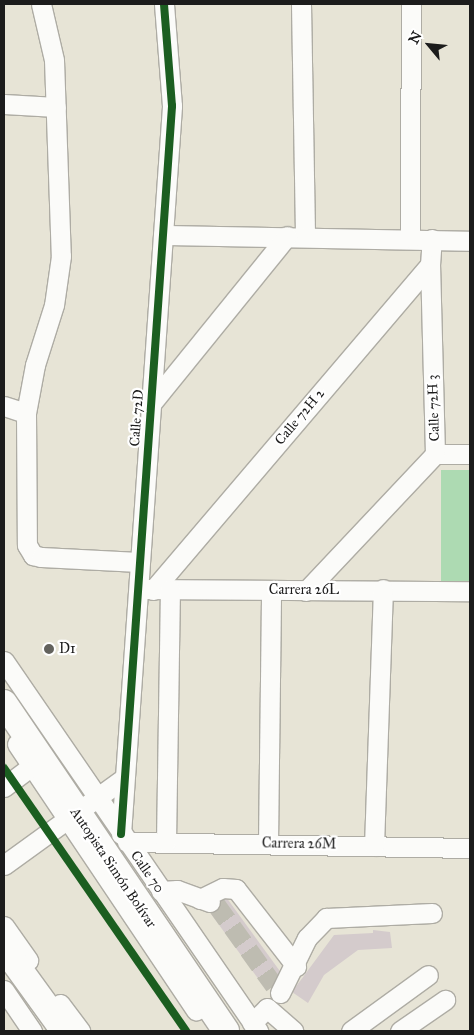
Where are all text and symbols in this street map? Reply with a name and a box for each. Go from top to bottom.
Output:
north arrow [404,20,454,70]
text: N [405,28,426,47]
street label: Calle 72H 3 [424,374,444,442]
street label: Calle 72H 2 [272,385,328,449]
street label: Calle 72D [127,389,147,447]
street label: Carrera 26L [269,582,339,598]
place label: D1 [59,641,76,657]
marker: D1 [43,643,55,655]
street label: Autopista Simón Bolívar [66,805,160,931]
street label: Carrera 26M [262,835,336,853]
street label: Calle 70 [127,848,167,896]

